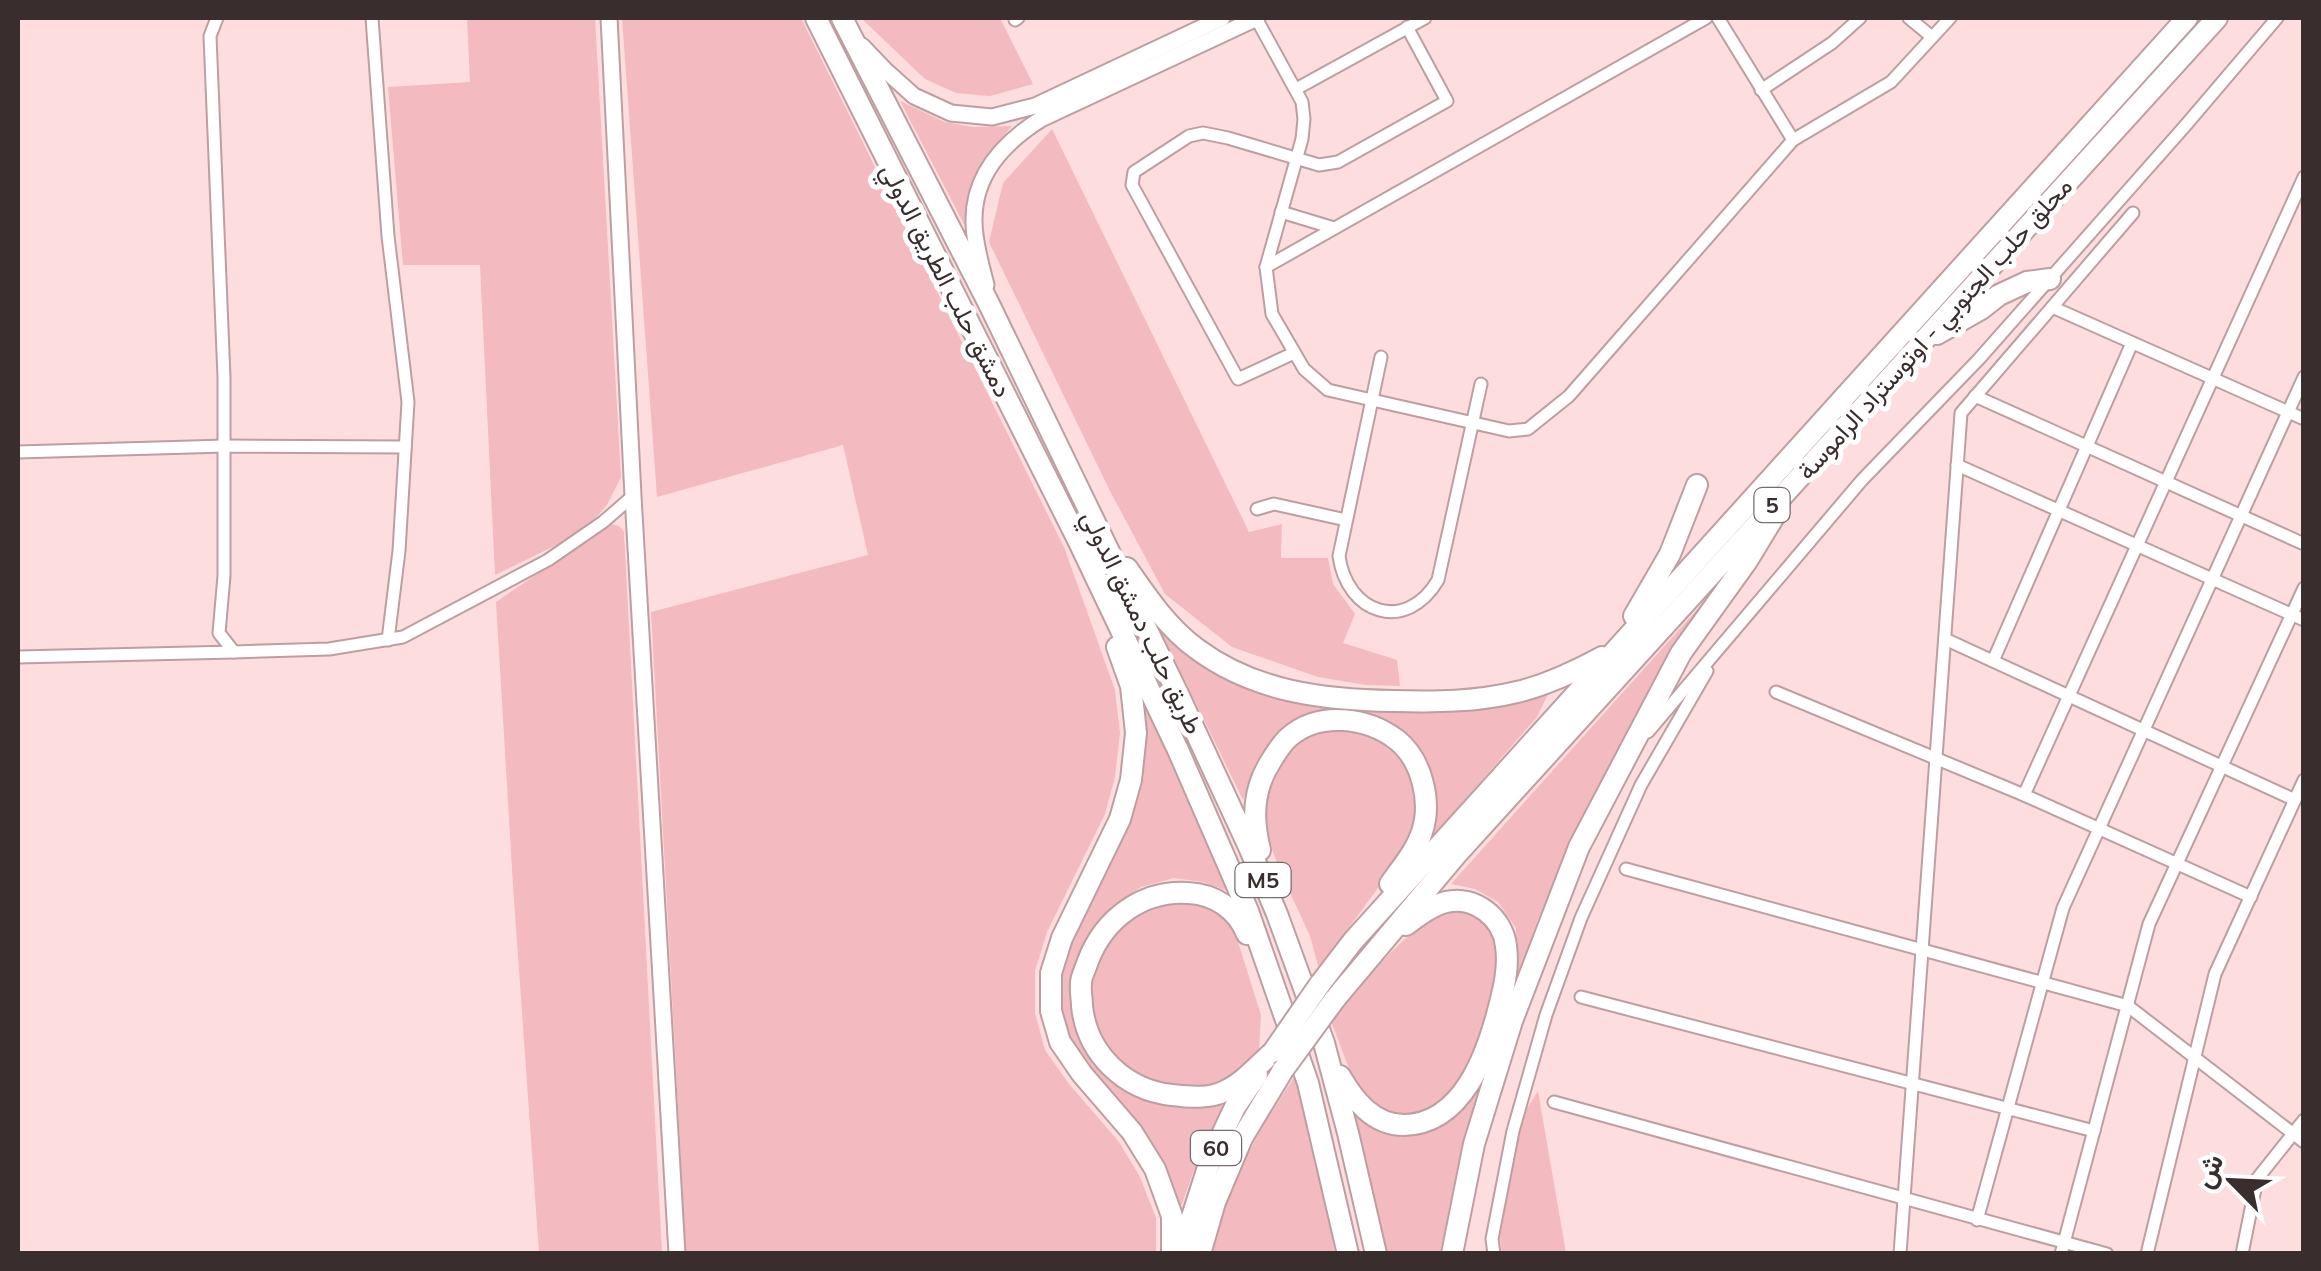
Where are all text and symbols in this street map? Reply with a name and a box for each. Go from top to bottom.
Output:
street label: دمشق حلب الطريق الدولي [869,158,1019,405]
street label: محلق حلب الجنوبي - اوتوستراد الراموسة [1790,170,2083,490]
road number: 5 [1754,488,1790,522]
street label: طريق حلب دمشق الدولي [1070,505,1211,741]
road number: M5 [1236,863,1290,897]
road number: 60 [1191,1131,1241,1165]
north arrow [2181,1131,2281,1231]
text: ش [2185,1148,2231,1193]

